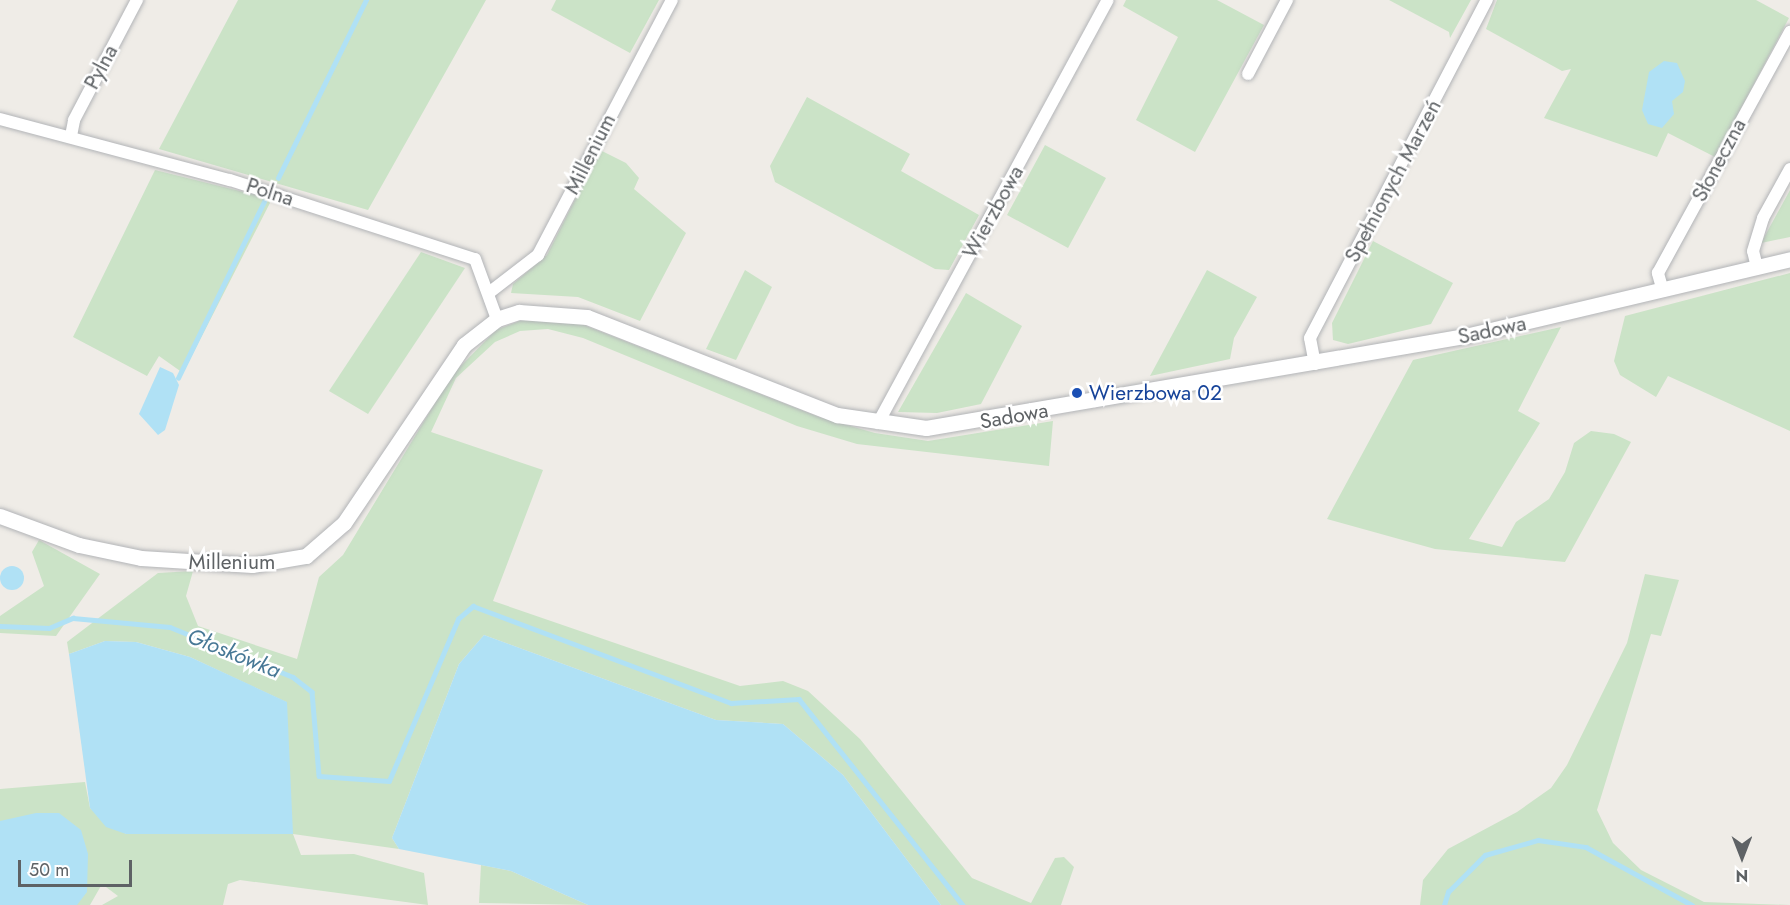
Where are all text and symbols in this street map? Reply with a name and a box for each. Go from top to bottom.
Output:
street label: Pylna [79,40,123,94]
street label: Spełnionych Marzeń [1340,95,1446,267]
street label: Millenium [559,110,621,198]
street label: Słoneczna [1687,114,1751,206]
street label: Wierzbowa [957,161,1029,263]
street label: Polna [243,173,297,211]
street label: Sadowa [1456,310,1528,350]
place label: Wierzbowa 02 [1089,380,1222,406]
marker: Wierzbowa 02 [1070,386,1084,400]
street label: Sadowa [978,398,1050,434]
street label: Millenium [189,549,275,575]
water label: Głoskówka [184,622,284,684]
north arrow [1712,827,1772,887]
scale bar [21,848,135,886]
text: 50 m [29,857,69,883]
text: N [1736,864,1748,887]

